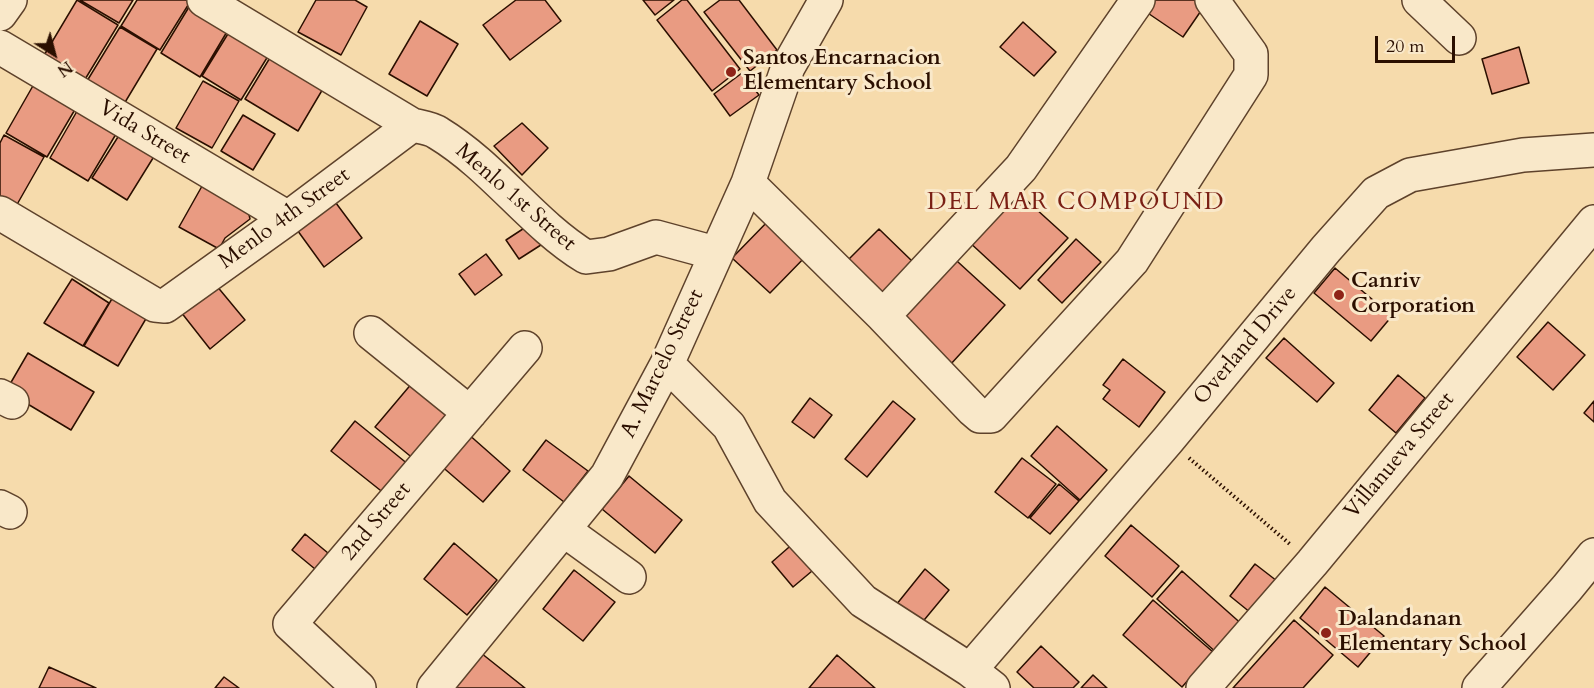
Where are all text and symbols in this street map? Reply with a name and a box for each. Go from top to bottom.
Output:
north arrow [24,24,84,84]
scale bar [1378,24,1458,62]
text: 20 m [1386,34,1425,59]
place label: Santos Encarnacion Elementary School [743,46,941,98]
text: N [53,56,77,82]
marker: Santos Encarnacion Elementary School [724,65,738,79]
street label: Vida Street [93,95,195,171]
street label: Menlo 1st Street [449,138,581,258]
street label: Menlo 4th Street [214,163,356,275]
district label: DEL MAR COMPOUND [927,189,1225,217]
place label: Canriv Corporation [1351,269,1475,320]
street label: Overland Drive [1189,281,1303,411]
street label: A. Marcelo Street [616,286,710,442]
marker: Canriv Corporation [1332,288,1346,302]
street label: Villanueva Street [1339,387,1461,525]
street label: 2nd Street [337,477,417,567]
place label: Dalandanan Elementary School [1338,607,1527,658]
marker: Dalandanan Elementary School [1319,626,1333,640]

